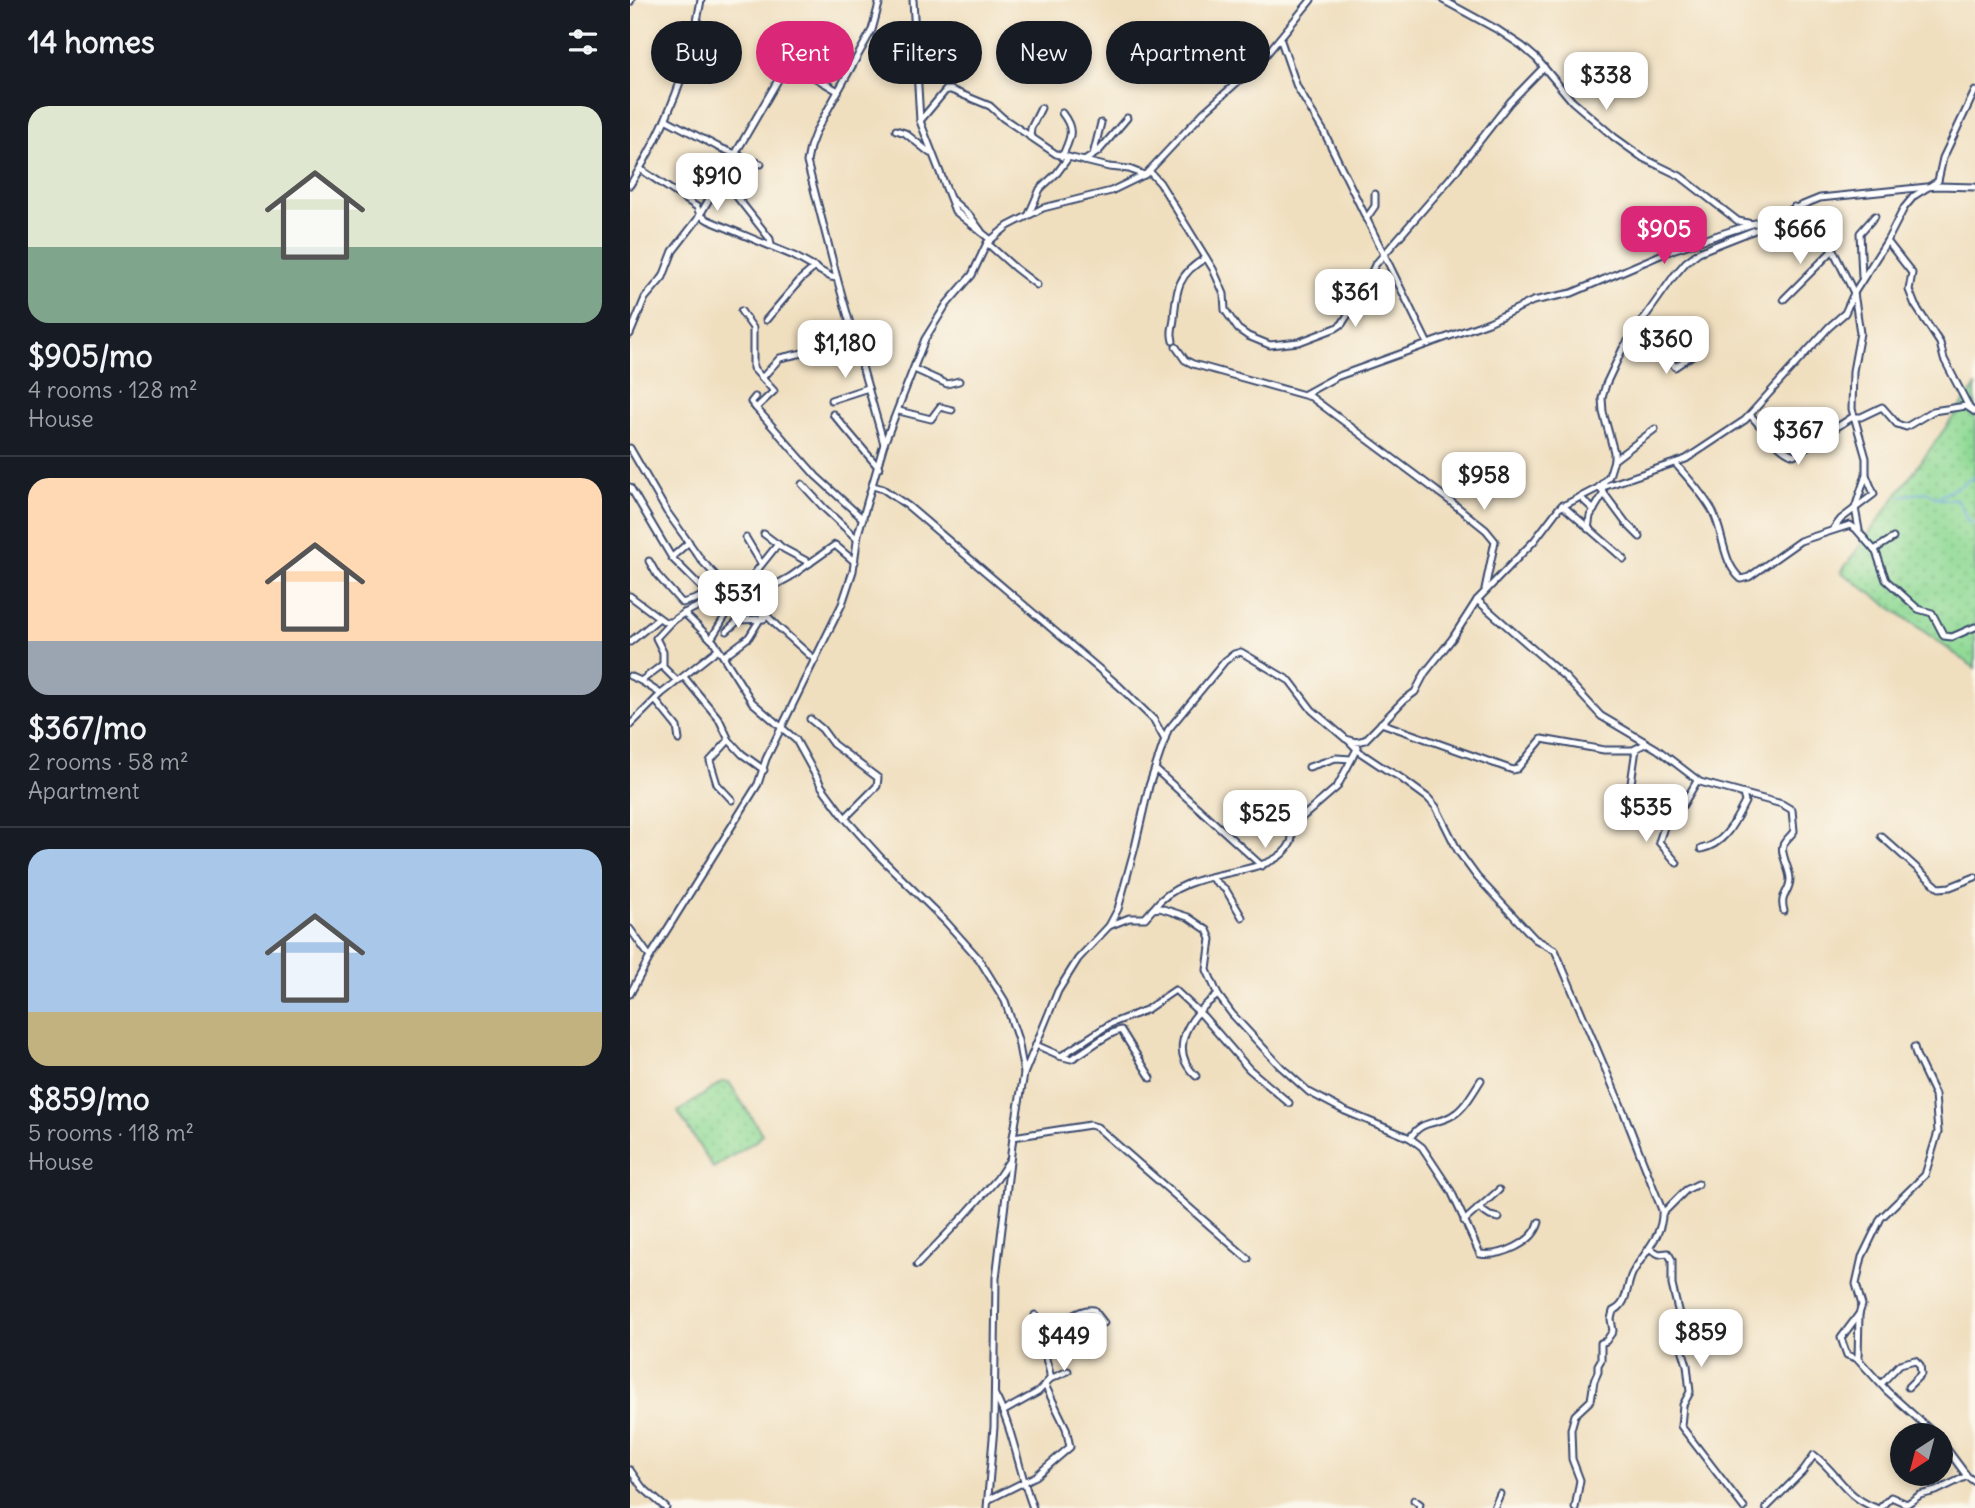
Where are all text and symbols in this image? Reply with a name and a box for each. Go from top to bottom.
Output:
chip: Buy [651,21,742,84]
chip: Rent [756,21,854,84]
chip: Filters [868,21,982,84]
chip: New [996,21,1092,84]
chip: Apartment [1106,21,1270,84]
text: 14 homes [28,23,155,61]
icon: filters [564,23,602,61]
pin: $338 [1565,52,1647,112]
text: $338 [1580,60,1632,89]
icon: home [252,152,378,278]
pin: $910 [676,154,758,213]
text: $910 [692,161,742,190]
pin: $905 [1623,206,1705,266]
pin: $666 [1759,206,1841,266]
text: $905 [1637,214,1691,243]
text: $666 [1774,214,1826,243]
pin: $361 [1314,270,1396,329]
text: $361 [1331,277,1379,306]
pin: $360 [1625,316,1707,376]
pin: $1,180 [788,320,902,380]
text: $360 [1639,324,1693,353]
text: $1,180 [814,328,876,357]
text: $905/mo [28,337,153,375]
text: 4 rooms · 128 m² [28,375,198,404]
text: House [28,404,94,433]
pin: $367 [1757,407,1839,467]
text: $367 [1773,415,1823,444]
pin: $958 [1443,452,1525,512]
text: $958 [1458,460,1510,489]
icon: home [252,524,378,650]
pin: $531 [697,570,779,630]
text: $531 [714,578,762,607]
text: $367/mo [28,709,147,747]
text: 2 rooms · 58 m² [28,747,189,776]
text: Apartment [28,776,140,805]
pin: $535 [1605,784,1687,844]
pin: $525 [1224,790,1306,850]
text: $535 [1620,792,1672,821]
text: $525 [1239,798,1291,827]
icon: home [252,895,378,1021]
text: $859/mo [28,1080,150,1118]
text: 5 rooms · 118 m² [28,1118,194,1147]
text: House [28,1147,94,1176]
pin: $859 [1660,1310,1742,1369]
pin: $449 [1023,1314,1105,1373]
text: $859 [1675,1317,1727,1346]
text: $449 [1038,1321,1090,1350]
north arrow [1890,1423,1953,1486]
map controls [1890,1423,1953,1486]

